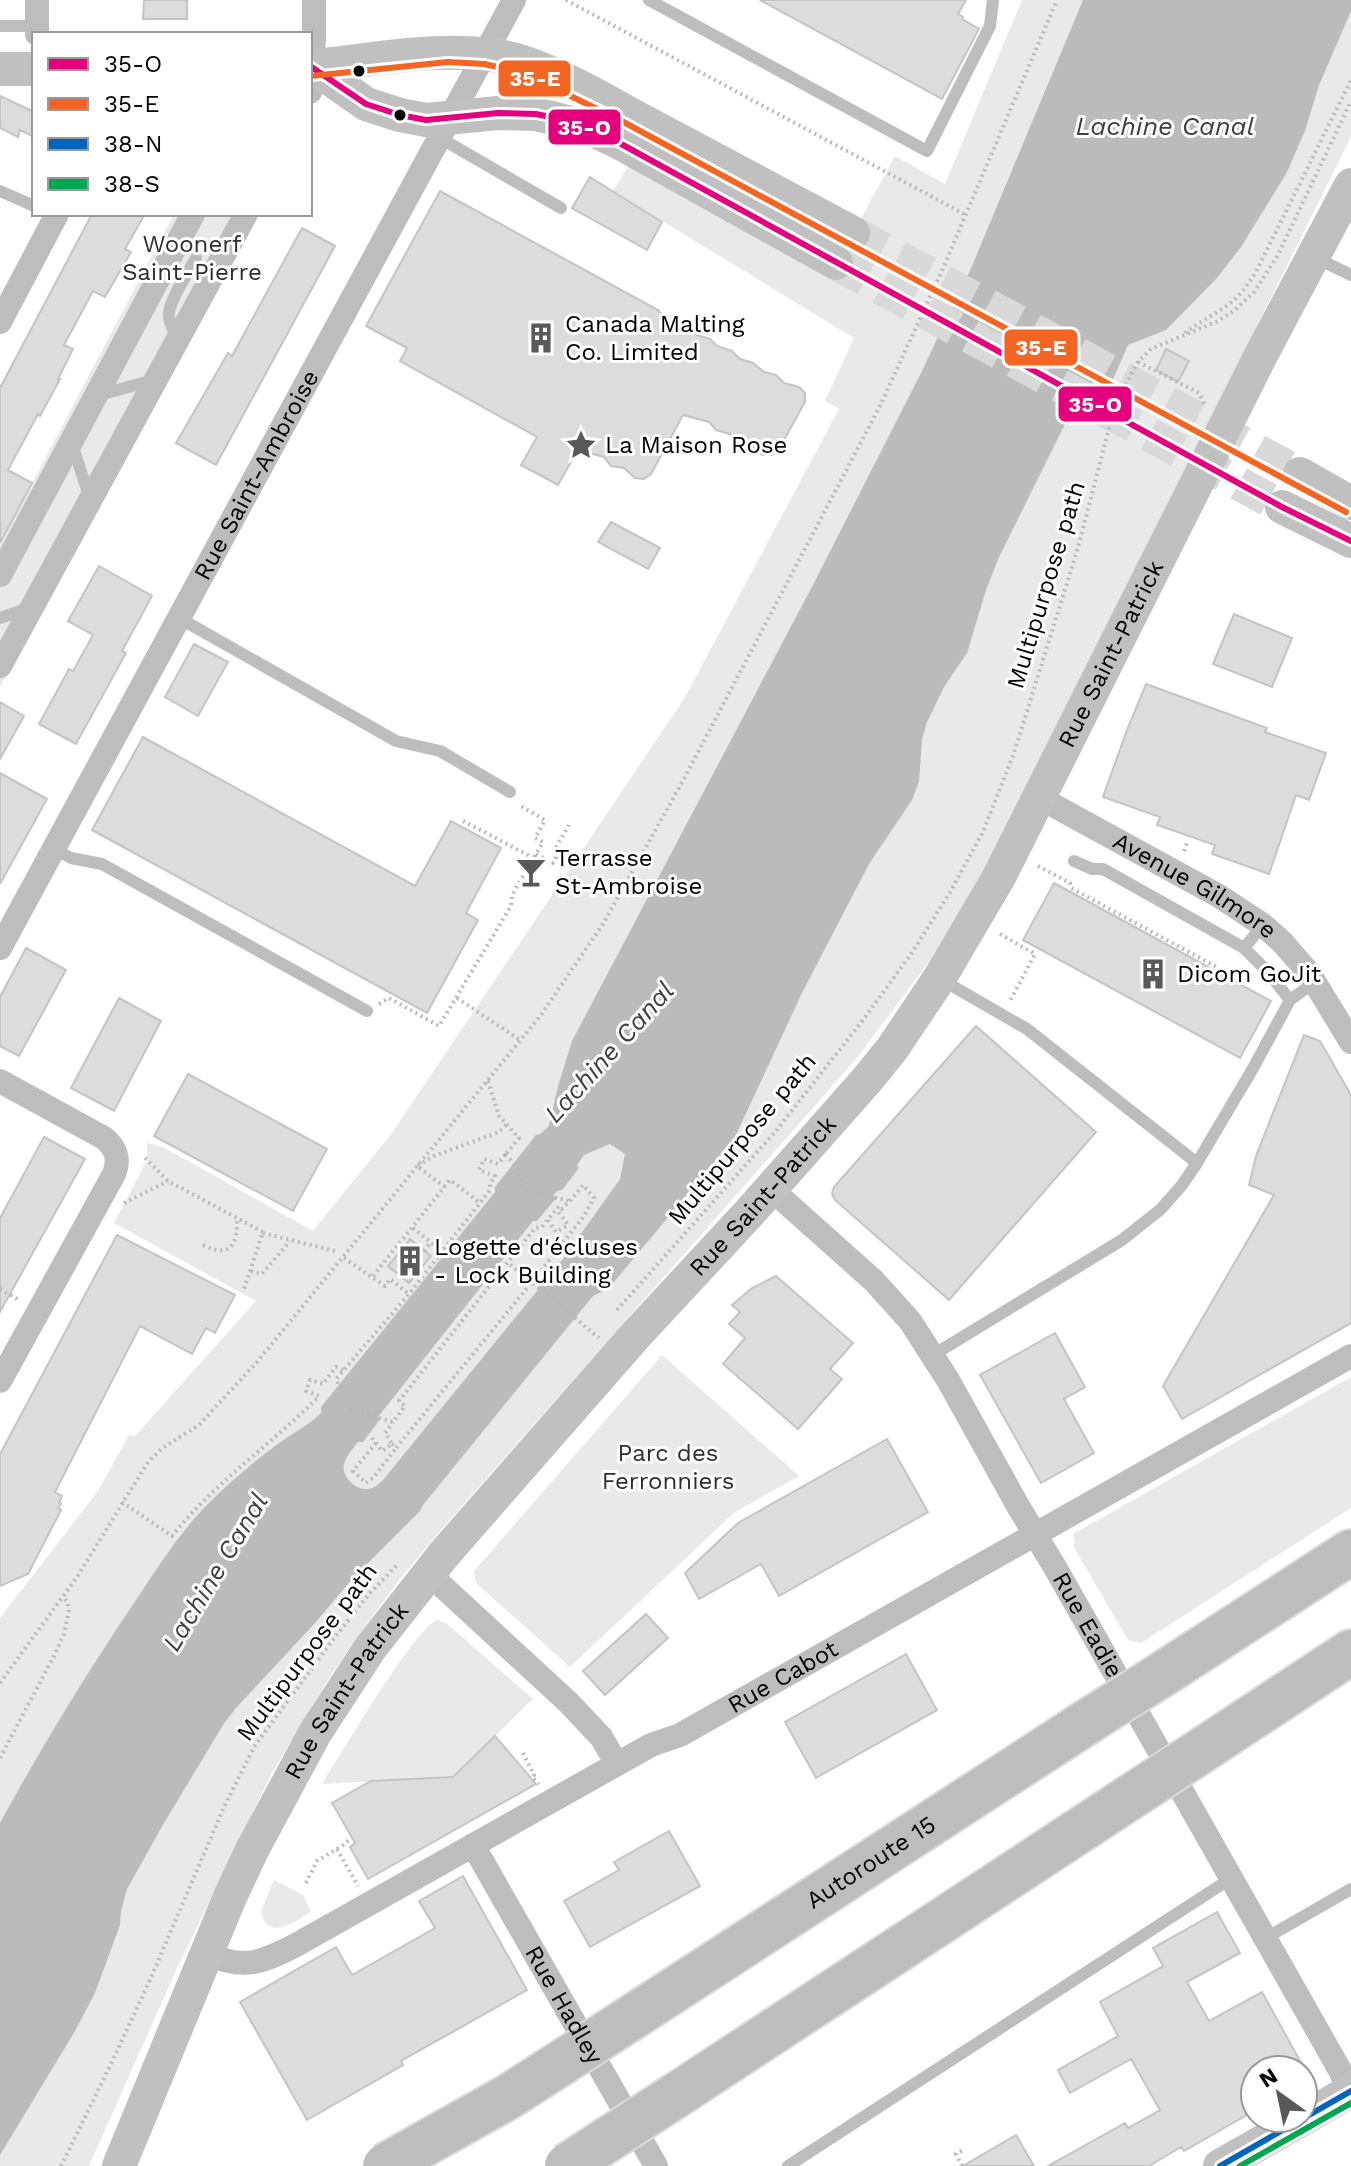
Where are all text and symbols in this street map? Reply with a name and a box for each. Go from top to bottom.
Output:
legend [32,32,312,216]
text: 35-O [104,50,162,78]
line badge: 35-E [497,59,572,98]
unlabelled marker [351,63,367,79]
text: 35-E [509,66,561,91]
text: 35-E [104,90,160,118]
unlabelled marker [392,107,408,123]
line badge: 35-O [547,108,622,146]
water label: Lachine Canal [1076,111,1255,141]
text: 35-O [557,115,611,140]
text: 38-N [104,130,163,158]
text: 38-S [104,170,160,198]
park label: Woonerf Saint-Pierre [122,230,262,286]
place label: Canada Malting Co. Limited [565,310,745,366]
building icon: Canada Malting Co. Limited [524,321,558,355]
line badge: 35-E [1003,328,1079,367]
text: 35-E [1015,335,1067,360]
street label: Rue Saint-Ambroise [188,365,325,585]
line badge: 35-O [1057,385,1133,423]
text: 35-O [1068,392,1122,417]
place icon: La Maison Rose [564,428,598,462]
place label: La Maison Rose [605,431,787,459]
street label: Multipurpose path [1001,478,1091,692]
street label: Rue Saint-Patrick [1052,556,1170,752]
street label: Avenue Gilmore [1108,827,1283,945]
place label: Terrasse St-Ambroise [555,844,702,900]
bar icon: Terrasse St-Ambroise [514,855,548,889]
building icon: Dicom GoJit [1136,957,1170,991]
place label: Dicom GoJit [1177,960,1321,988]
water label: Lachine Canal [538,975,680,1129]
street label: Multipurpose path [662,1048,822,1230]
street label: Rue Saint-Patrick [684,1110,842,1282]
place label: Logette d'écluses - Lock Building [434,1233,638,1289]
building icon: Logette d'écluses - Lock Building [393,1244,427,1278]
park label: Parc des Ferronniers [602,1439,734,1495]
water label: Lachine Canal [156,1488,274,1656]
street label: Multipurpose path [231,1558,383,1746]
street label: Rue Eadie [1047,1567,1129,1683]
street label: Rue Saint-Patrick [279,1597,415,1784]
street label: Rue Cabot [723,1635,843,1719]
street label: Autoroute 15 [801,1810,941,1914]
street label: Rue Hadley [519,1941,609,2070]
north arrow [1239,2054,1319,2134]
text: N [1255,2063,1282,2093]

